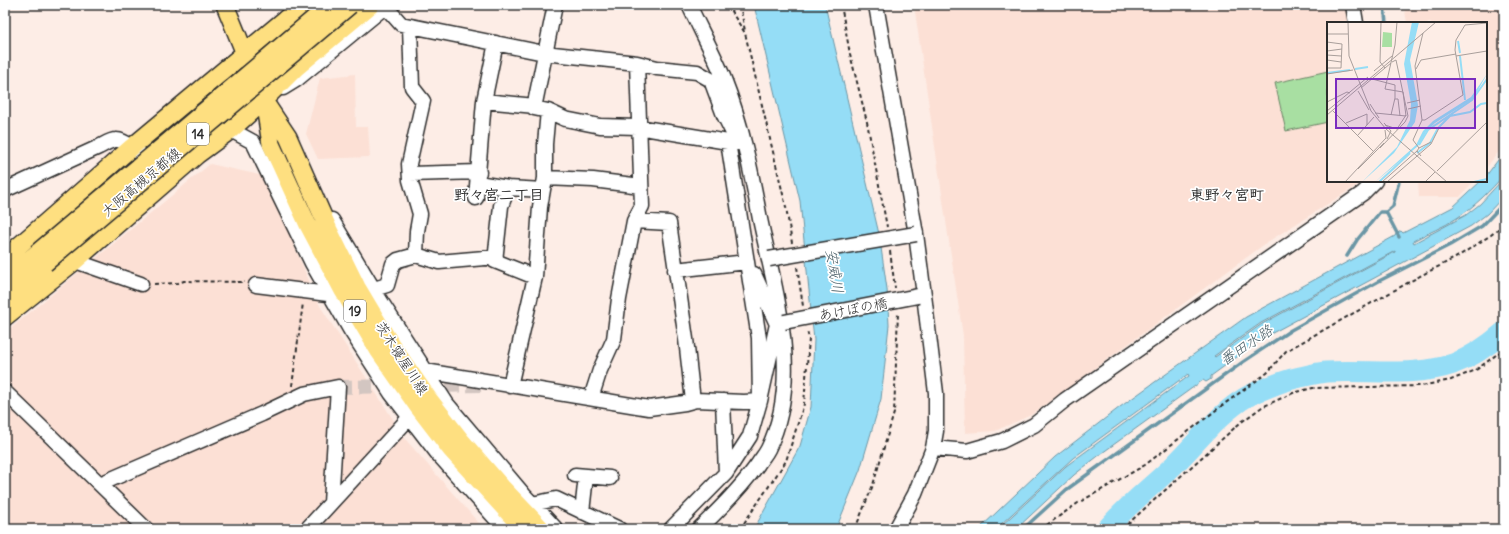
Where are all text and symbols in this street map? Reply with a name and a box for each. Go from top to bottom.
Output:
inset map [1327,22,1487,182]
road number: 14 [187,123,209,145]
street label: 大阪高槻京都線 [98,144,184,220]
district label: 野々宮二丁目 [454,185,544,204]
district label: 東野々宮町 [1189,185,1265,204]
water label: 安威川 [822,247,848,295]
street label: あけぼの橋 [817,293,889,325]
road number: 19 [344,300,366,322]
street label: 茨木寝屋川線 [372,318,432,398]
water label: 番田水路 [1216,320,1277,370]

